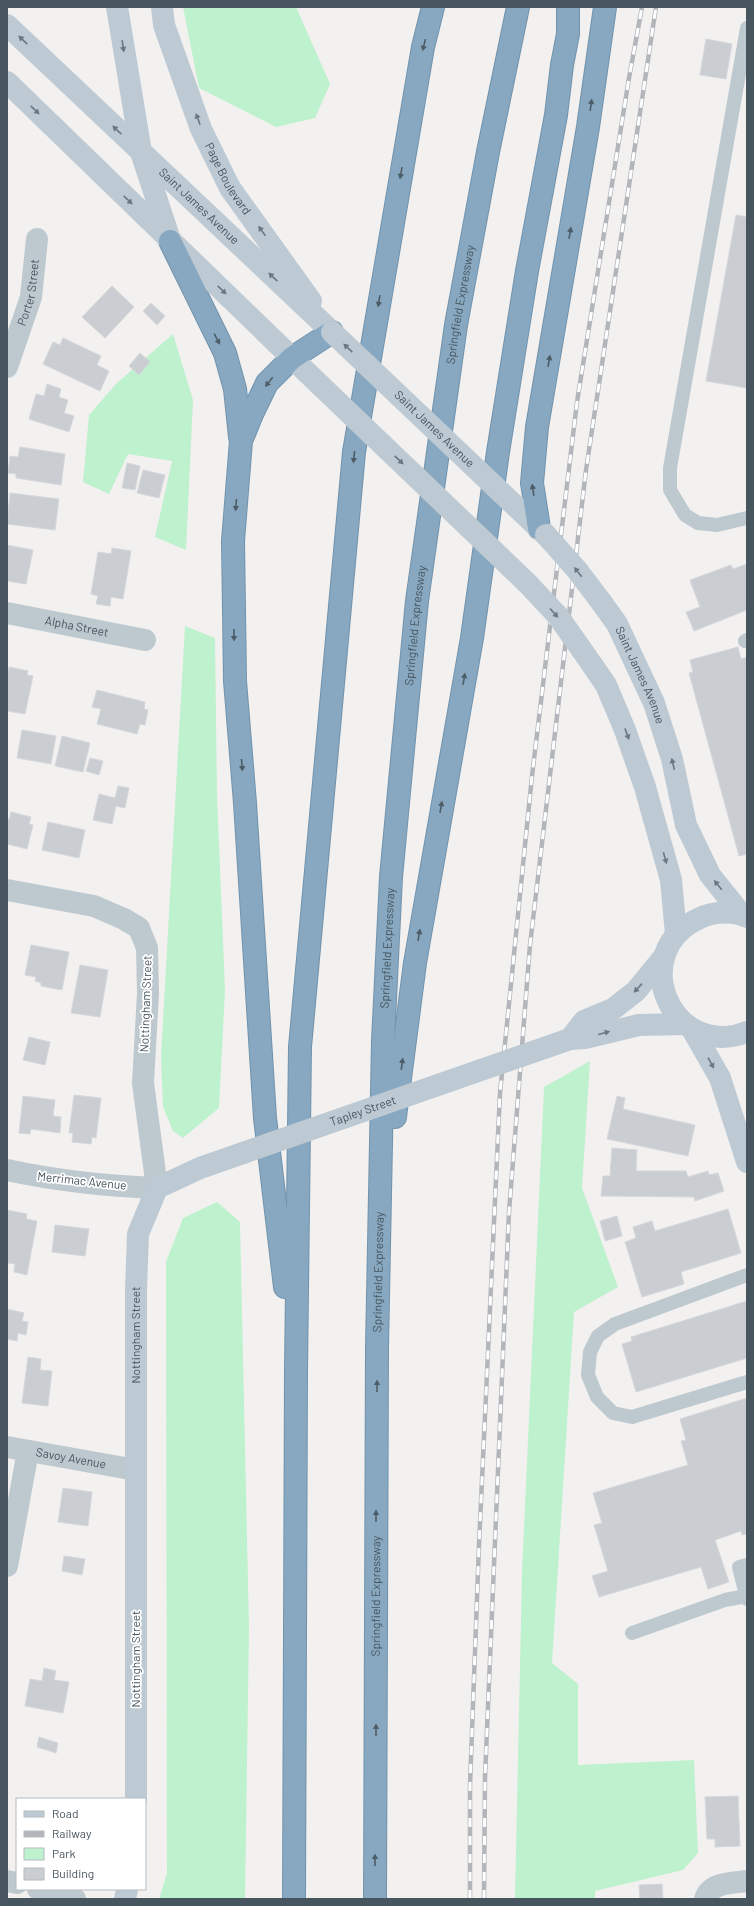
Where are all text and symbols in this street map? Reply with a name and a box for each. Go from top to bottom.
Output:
one-way arrow [18,35,28,45]
one-way arrow [420,39,426,51]
one-way arrow [120,40,126,52]
one-way arrow [588,99,594,111]
one-way arrow [30,105,40,115]
one-way arrow [194,112,200,124]
one-way arrow [112,125,122,135]
street label: Page Boulevard [203,140,255,217]
street label: Saint James Avenue [157,164,243,247]
one-way arrow [398,167,404,179]
one-way arrow [123,195,133,205]
one-way arrow [258,225,266,236]
one-way arrow [568,227,574,239]
street label: Springfield Expressway [443,243,477,365]
street label: Porter Street [14,258,41,327]
one-way arrow [268,272,278,281]
one-way arrow [217,286,227,295]
one-way arrow [376,295,382,307]
one-way arrow [214,333,221,345]
one-way arrow [343,343,354,352]
one-way arrow [546,355,552,367]
one-way arrow [265,377,273,388]
street label: Saint James Avenue [392,387,478,470]
one-way arrow [351,451,357,463]
one-way arrow [394,455,404,465]
one-way arrow [530,484,536,496]
one-way arrow [232,499,239,511]
street label: Springfield Expressway [401,564,428,686]
one-way arrow [574,567,583,578]
one-way arrow [550,608,559,618]
street label: Alpha Street [44,613,110,639]
street label: Saint James Avenue [613,624,668,725]
one-way arrow [231,629,237,642]
one-way arrow [462,673,468,685]
one-way arrow [624,729,630,741]
one-way arrow [670,758,676,770]
one-way arrow [239,759,245,771]
one-way arrow [438,801,444,813]
one-way arrow [662,853,668,865]
one-way arrow [713,879,722,890]
street label: Springfield Expressway [377,887,396,1009]
one-way arrow [417,929,423,941]
street label: Nottingham Street [136,955,154,1053]
one-way arrow [633,983,642,993]
one-way arrow [598,1029,611,1035]
one-way arrow [399,1057,405,1070]
one-way arrow [708,1057,715,1069]
street label: Tapley Street [328,1092,398,1128]
street label: Merrimac Avenue [37,1168,127,1192]
street label: Springfield Expressway [369,1211,386,1333]
street label: Nottingham Street [128,1286,142,1384]
one-way arrow [374,1379,380,1392]
street label: Savoy Avenue [35,1444,107,1471]
one-way arrow [373,1510,380,1522]
street label: Springfield Expressway [368,1535,382,1656]
street label: Nottingham Street [128,1611,142,1707]
one-way arrow [373,1723,379,1736]
legend [16,1798,146,1890]
text: Road [52,1806,79,1820]
text: Railway [52,1826,92,1840]
text: Park [52,1846,76,1860]
one-way arrow [372,1853,378,1866]
text: Building [52,1866,94,1880]

